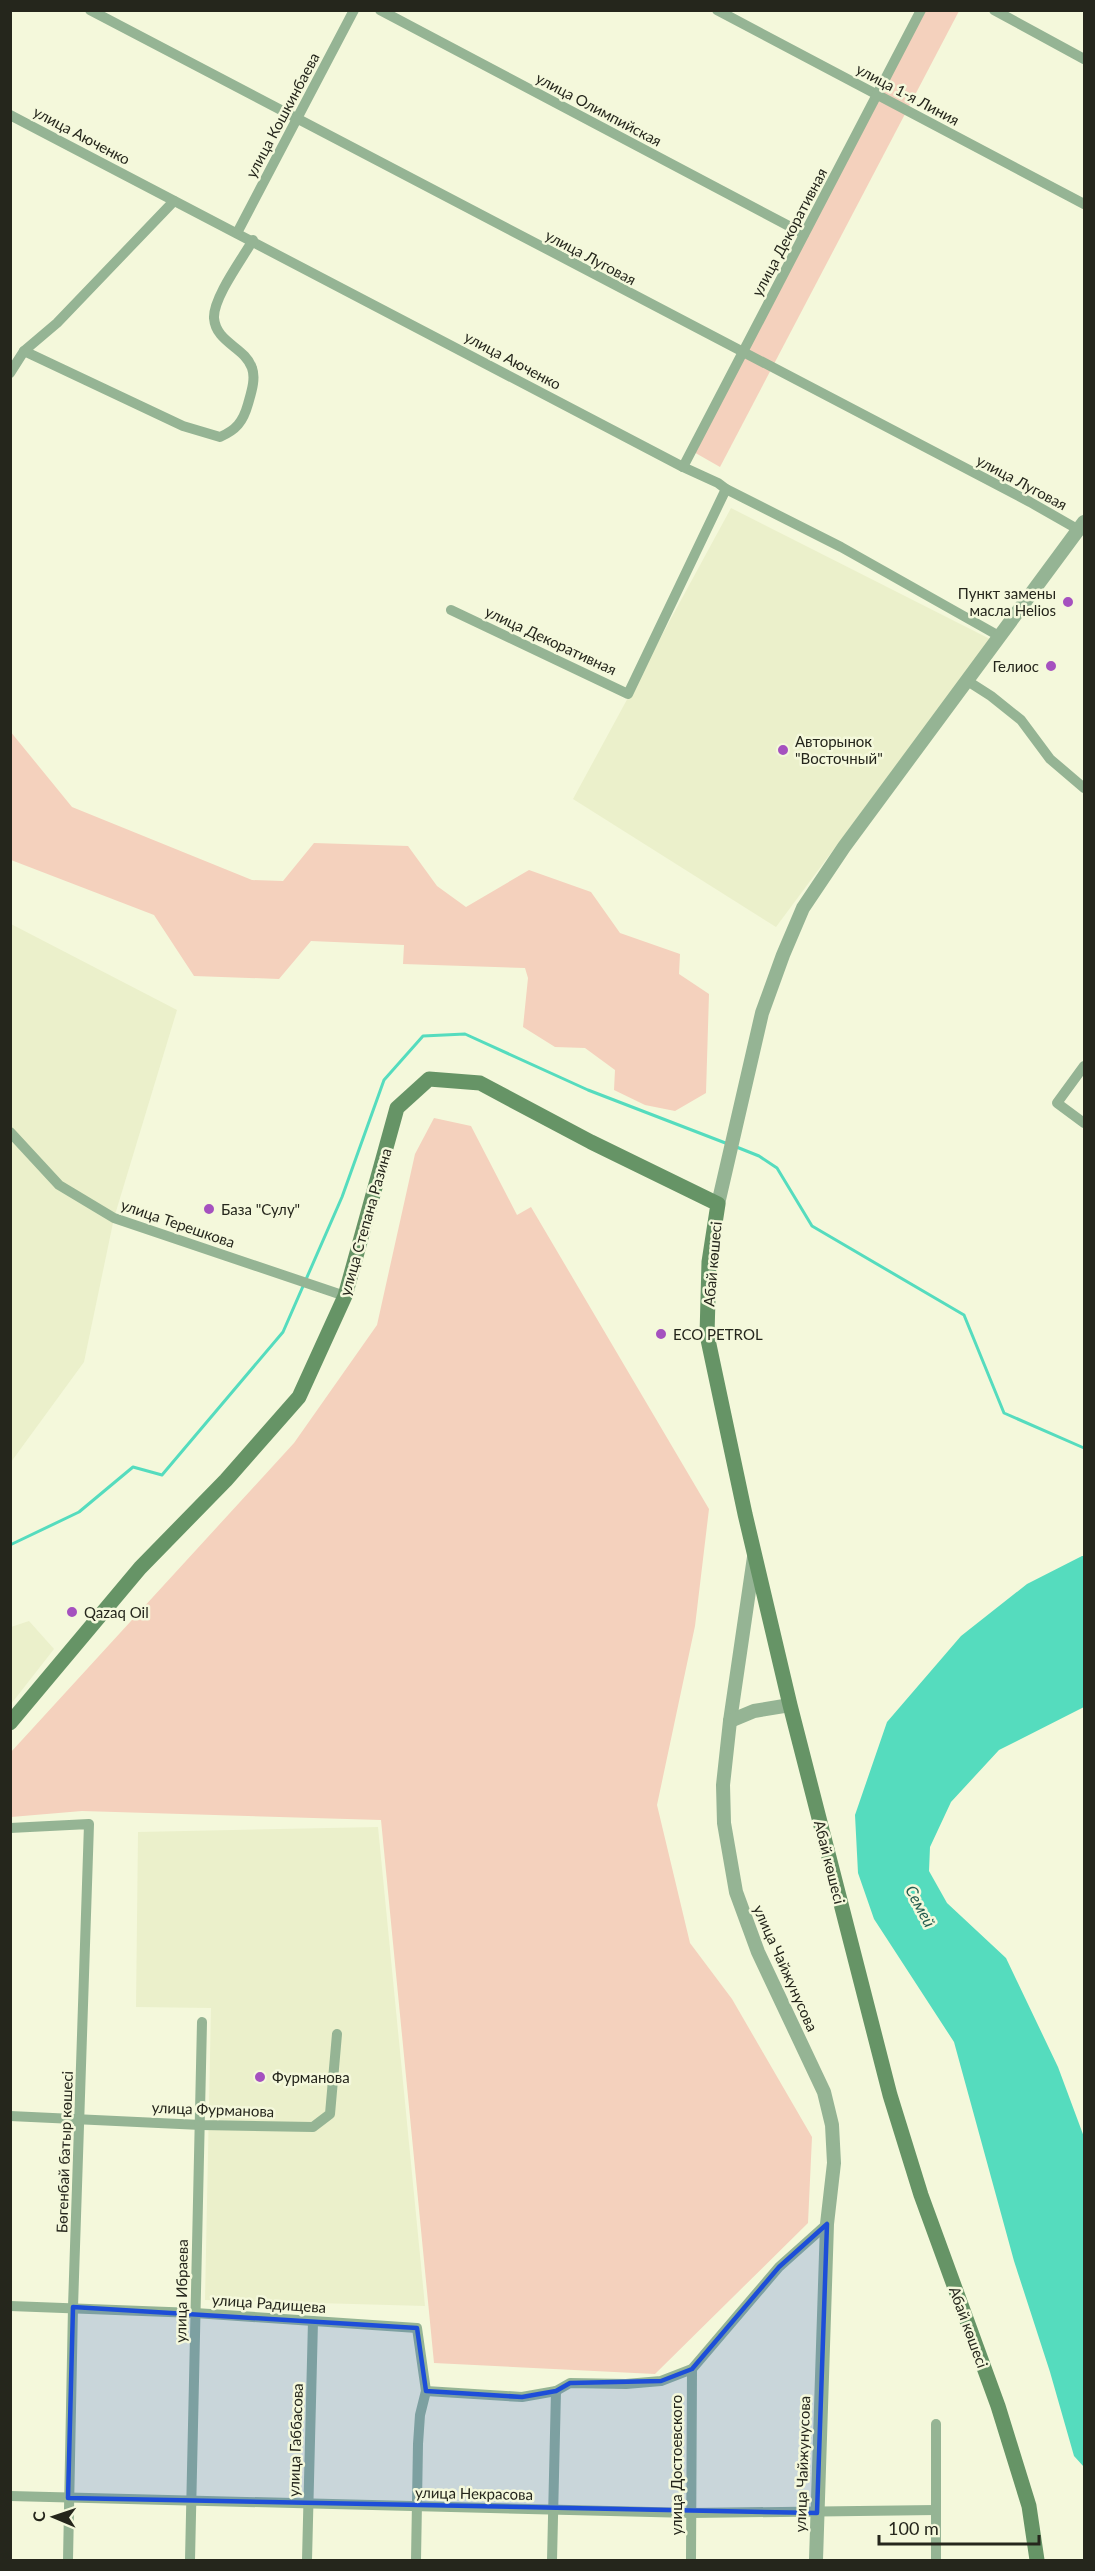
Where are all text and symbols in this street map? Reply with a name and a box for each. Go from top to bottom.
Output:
street label: улица Кошкинбаева [241,49,323,181]
street label: улица 1-я Линия [853,59,963,129]
street label: улица Олимпийская [533,68,665,150]
street label: улица Аюченко [31,102,133,168]
street label: улица Декоративная [748,165,830,299]
street label: улица Луговая [543,226,639,288]
street label: улица Аюченко [462,327,564,393]
street label: улица Луговая [974,451,1070,513]
place label: Пункт замены масла Helios [958,584,1056,619]
marker: Пункт замены масла Helios [1061,595,1075,609]
street label: улица Декоративная [483,602,619,678]
place label: Гелиос [993,657,1039,675]
marker: Гелиос [1044,659,1058,673]
place label: Авторынок "Восточный" [795,732,883,767]
marker: Авторынок "Восточный" [776,743,790,757]
street label: улица Степана Разина [335,1146,395,1298]
street label: улица Терешкова [119,1195,237,1251]
place label: База "Сулу" [221,1200,300,1218]
marker: База "Сулу" [202,1202,216,1216]
street label: Абай көшесі [699,1221,725,1307]
place label: ECO PETROL [673,1325,763,1343]
marker: ECO PETROL [654,1327,668,1341]
place label: Qazaq Oil [84,1603,149,1621]
marker: Qazaq Oil [65,1605,79,1619]
street label: Абай көшесі [811,1818,849,1906]
water label: Семей [902,1882,940,1930]
street label: улица Чайжунусова [750,1902,822,2034]
place label: Фурманова [272,2068,350,2086]
marker: Фурманова [253,2070,267,2084]
street label: Бөгенбай батыр көшесі [52,2071,76,2233]
street label: улица Фурманова [151,2098,275,2120]
street label: улица Ибраева [171,2239,191,2343]
street label: Абай көшесі [946,2284,992,2370]
street label: улица Радищева [211,2290,327,2316]
street label: улица Габбасова [284,2383,306,2497]
street label: улица Достоевского [667,2395,685,2535]
street label: улица Чайжунусова [791,2395,813,2533]
street label: улица Некрасова [415,2483,533,2503]
north arrow [24,2487,84,2547]
scale bar [879,2508,1040,2546]
text: С [29,2510,48,2522]
text: 100 m [888,2517,939,2539]

